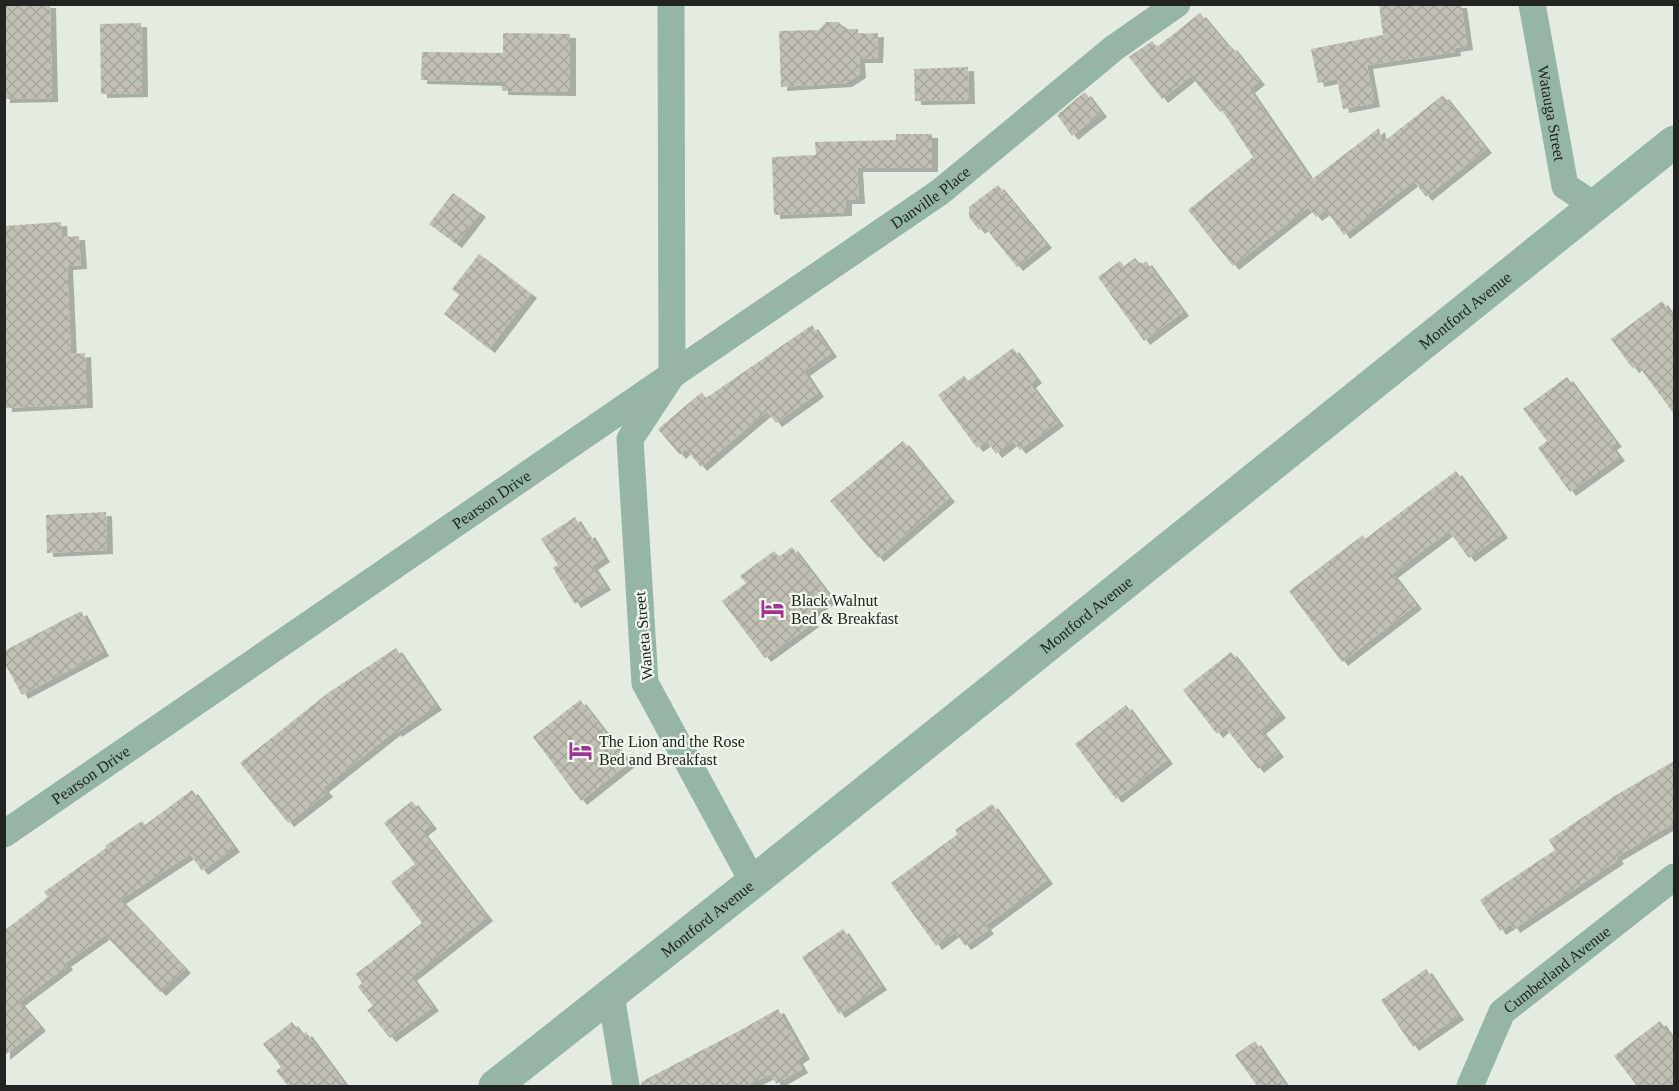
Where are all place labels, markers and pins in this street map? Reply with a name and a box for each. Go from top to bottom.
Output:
place label: Black Walnut Bed & Breakfast [791,592,899,627]
hotel icon: Black Walnut Bed & Breakfast [760,596,786,622]
place label: The Lion and the Rose Bed and Breakfast [599,733,745,768]
hotel icon: The Lion and the Rose Bed and Breakfast [568,737,594,763]

